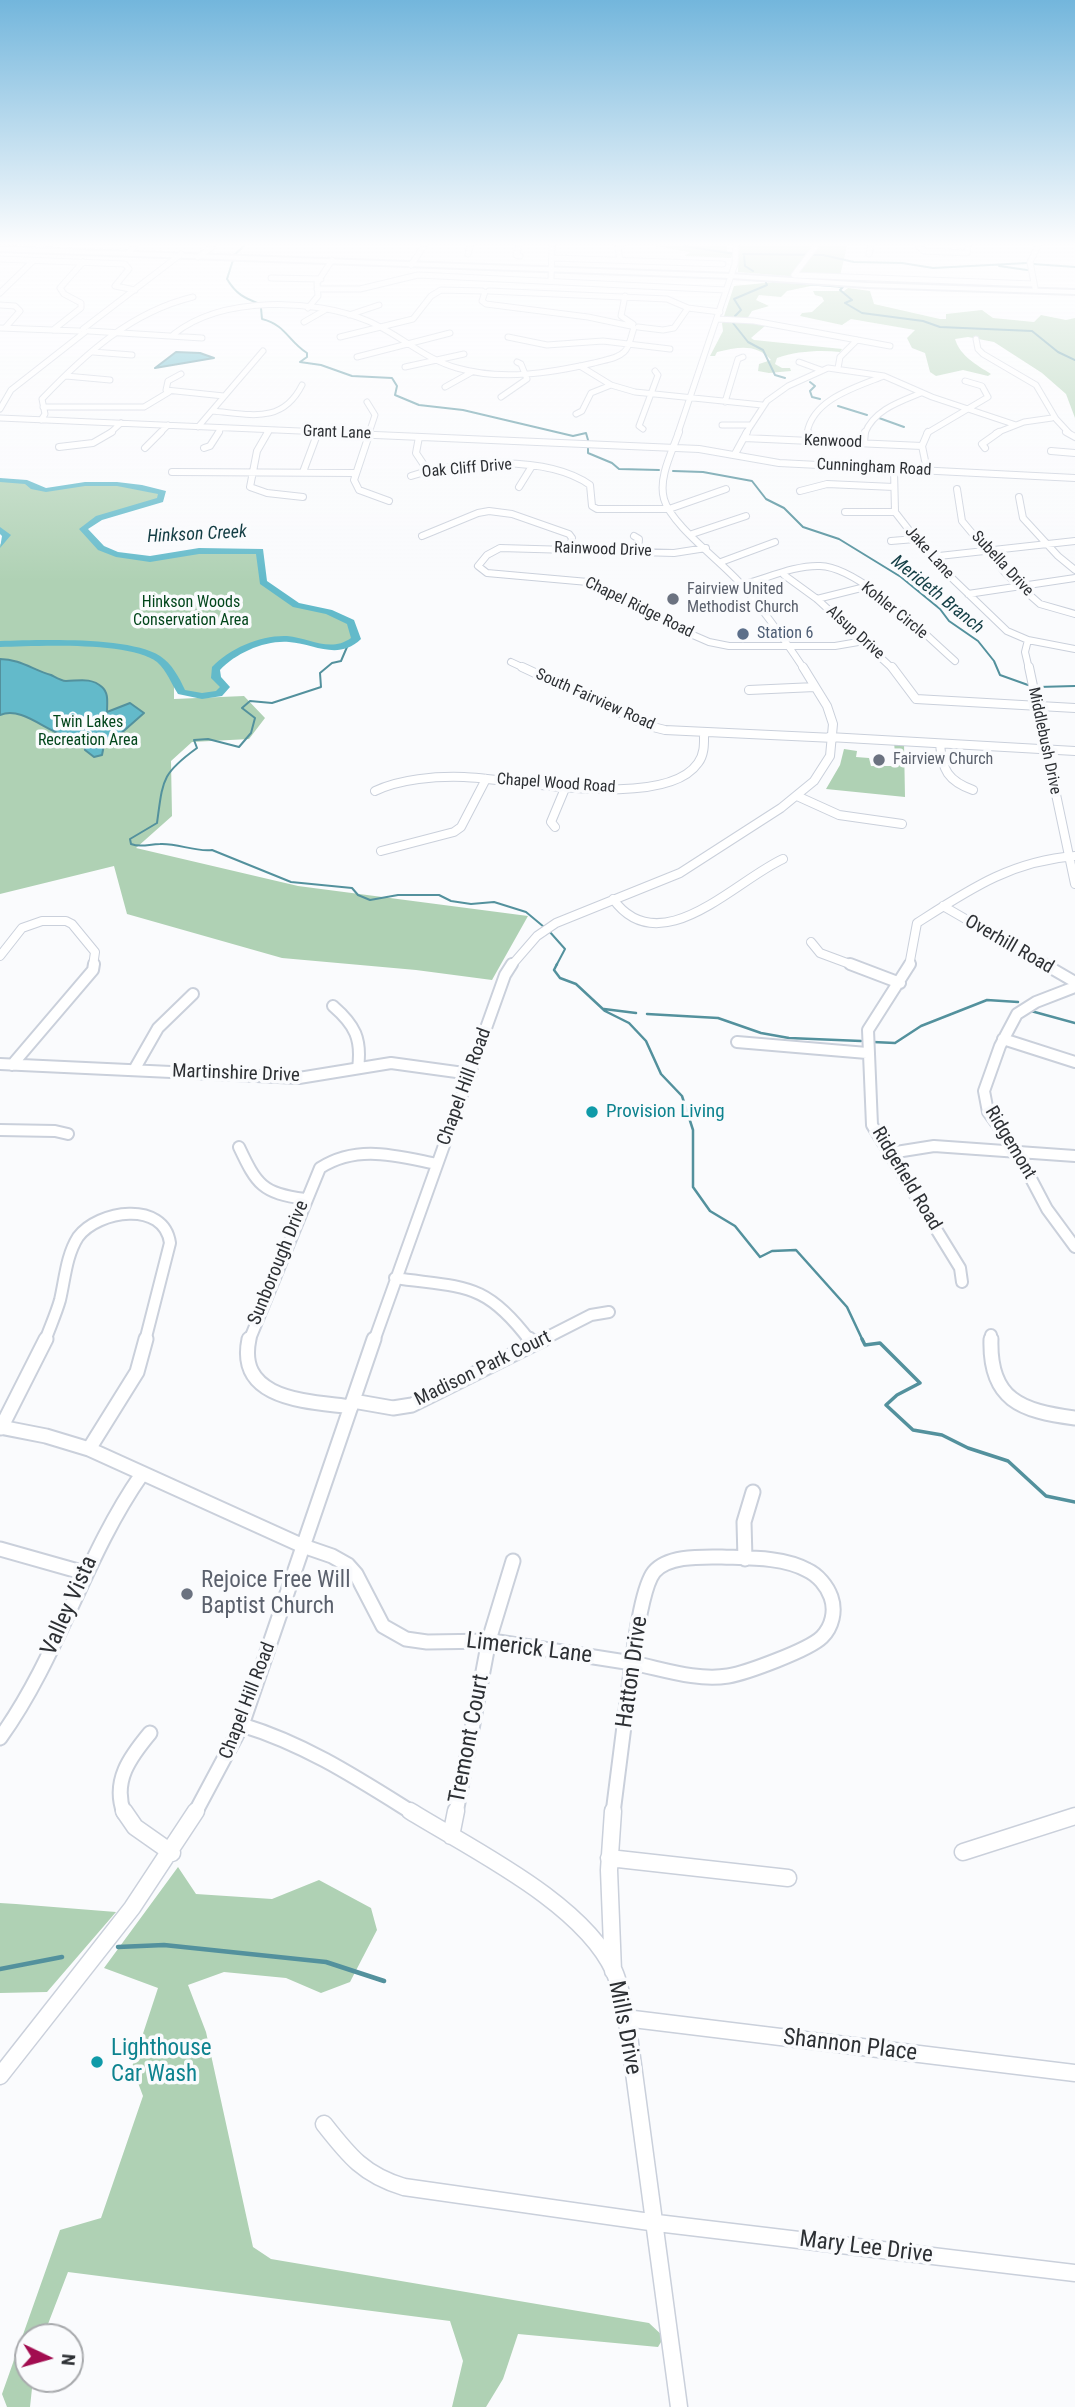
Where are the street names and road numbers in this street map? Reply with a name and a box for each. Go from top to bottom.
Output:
street label: Grant Lane [303,422,371,444]
street label: Kenwood [804,431,862,453]
street label: Cunningham Road [816,455,932,481]
street label: Oak Cliff Drive [421,456,513,482]
street label: Jake Lane [900,523,958,583]
street label: Subella Drive [967,527,1037,601]
street label: Rainwood Drive [554,539,652,561]
street label: Chapel Ridge Road [582,573,696,643]
street label: Kohler Circle [857,578,931,644]
street label: Alsup Drive [822,602,888,664]
street label: South Fairview Road [533,665,657,735]
street label: Middlebush Drive [1023,686,1065,796]
street label: Chapel Wood Road [496,770,616,798]
street label: Overhill Road [960,910,1058,980]
street label: Chapel Hill Road [433,1025,497,1149]
street label: Martinshire Drive [172,1060,300,1088]
street label: Ridgemont [979,1102,1041,1184]
street label: Ridgefield Road [866,1123,946,1235]
street label: Sunborough Drive [244,1197,314,1329]
street label: Madison Park Court [411,1326,555,1412]
street label: Valley Vista [36,1552,104,1660]
street label: Hatton Drive [612,1614,654,1730]
street label: Limerick Lane [464,1628,594,1670]
street label: Chapel Hill Road [215,1639,281,1763]
street label: Tremont Court [444,1672,496,1806]
street label: Mills Drive [601,1979,647,2077]
street label: Shannon Place [781,2024,919,2068]
street label: Mary Lee Drive [798,2226,934,2270]

